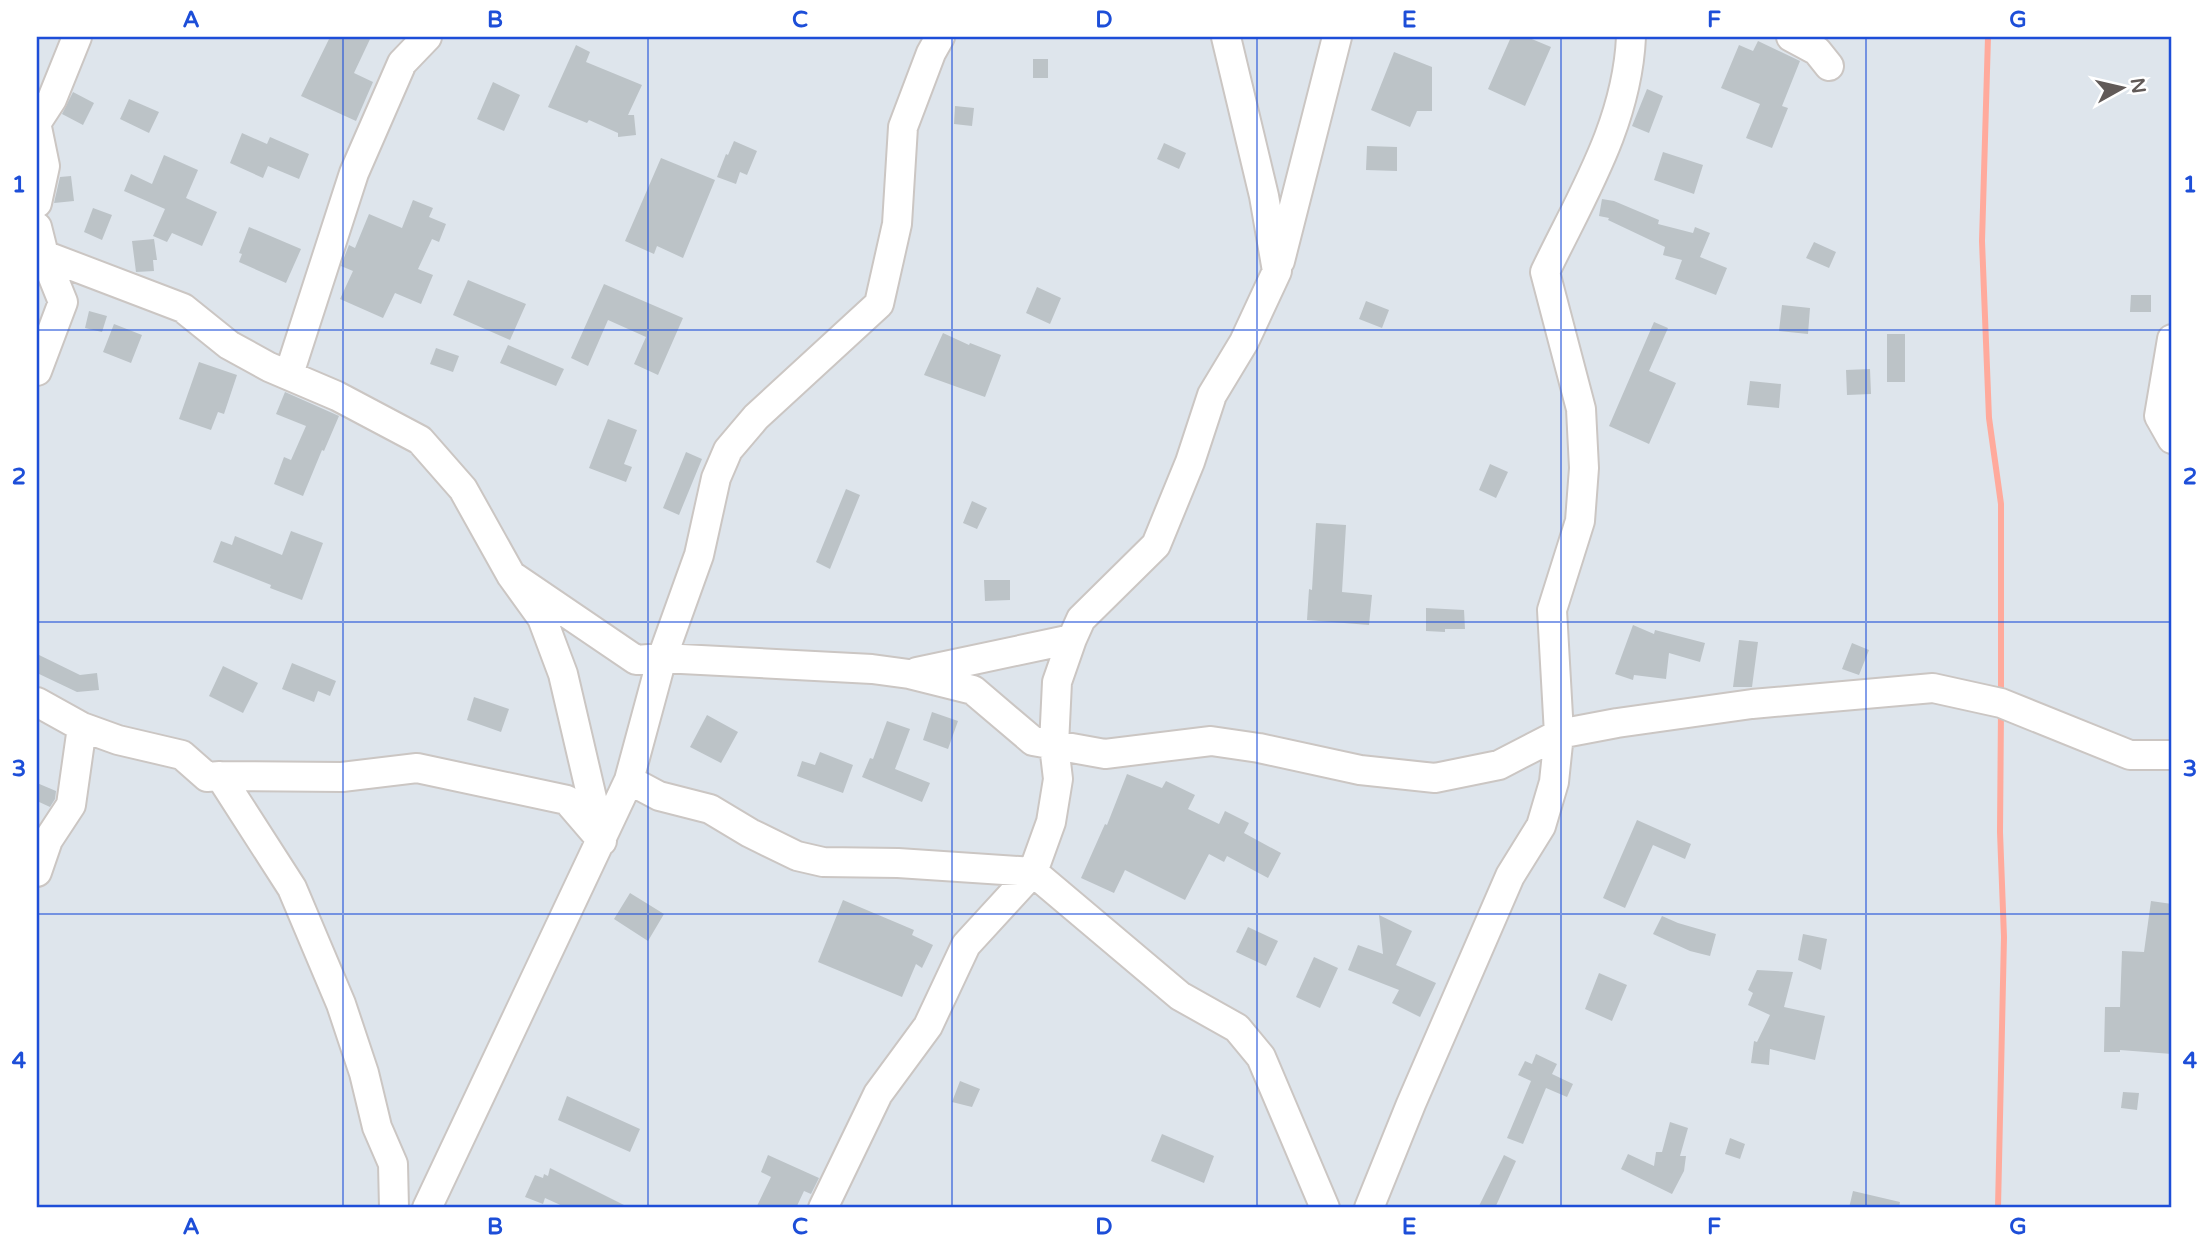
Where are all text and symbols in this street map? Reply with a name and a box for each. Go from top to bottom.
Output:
text: A [182,6,200,34]
text: B [487,6,503,34]
text: C [792,6,808,34]
text: D [1095,6,1113,34]
text: E [1402,6,1416,34]
text: F [1707,6,1721,34]
text: G [2009,6,2027,34]
north arrow [2086,52,2156,122]
text: N [2126,77,2150,95]
text: 1 [12,171,26,199]
text: 1 [2183,171,2197,199]
text: 2 [12,463,26,491]
text: 2 [2183,463,2197,491]
text: 3 [12,755,26,783]
text: 3 [2183,755,2197,783]
text: 4 [12,1047,27,1075]
text: 4 [2183,1047,2198,1075]
text: A [182,1213,200,1241]
text: B [487,1213,503,1241]
text: C [792,1213,808,1241]
text: D [1095,1213,1113,1241]
text: E [1402,1213,1416,1241]
text: F [1707,1213,1721,1241]
text: G [2009,1213,2027,1241]

